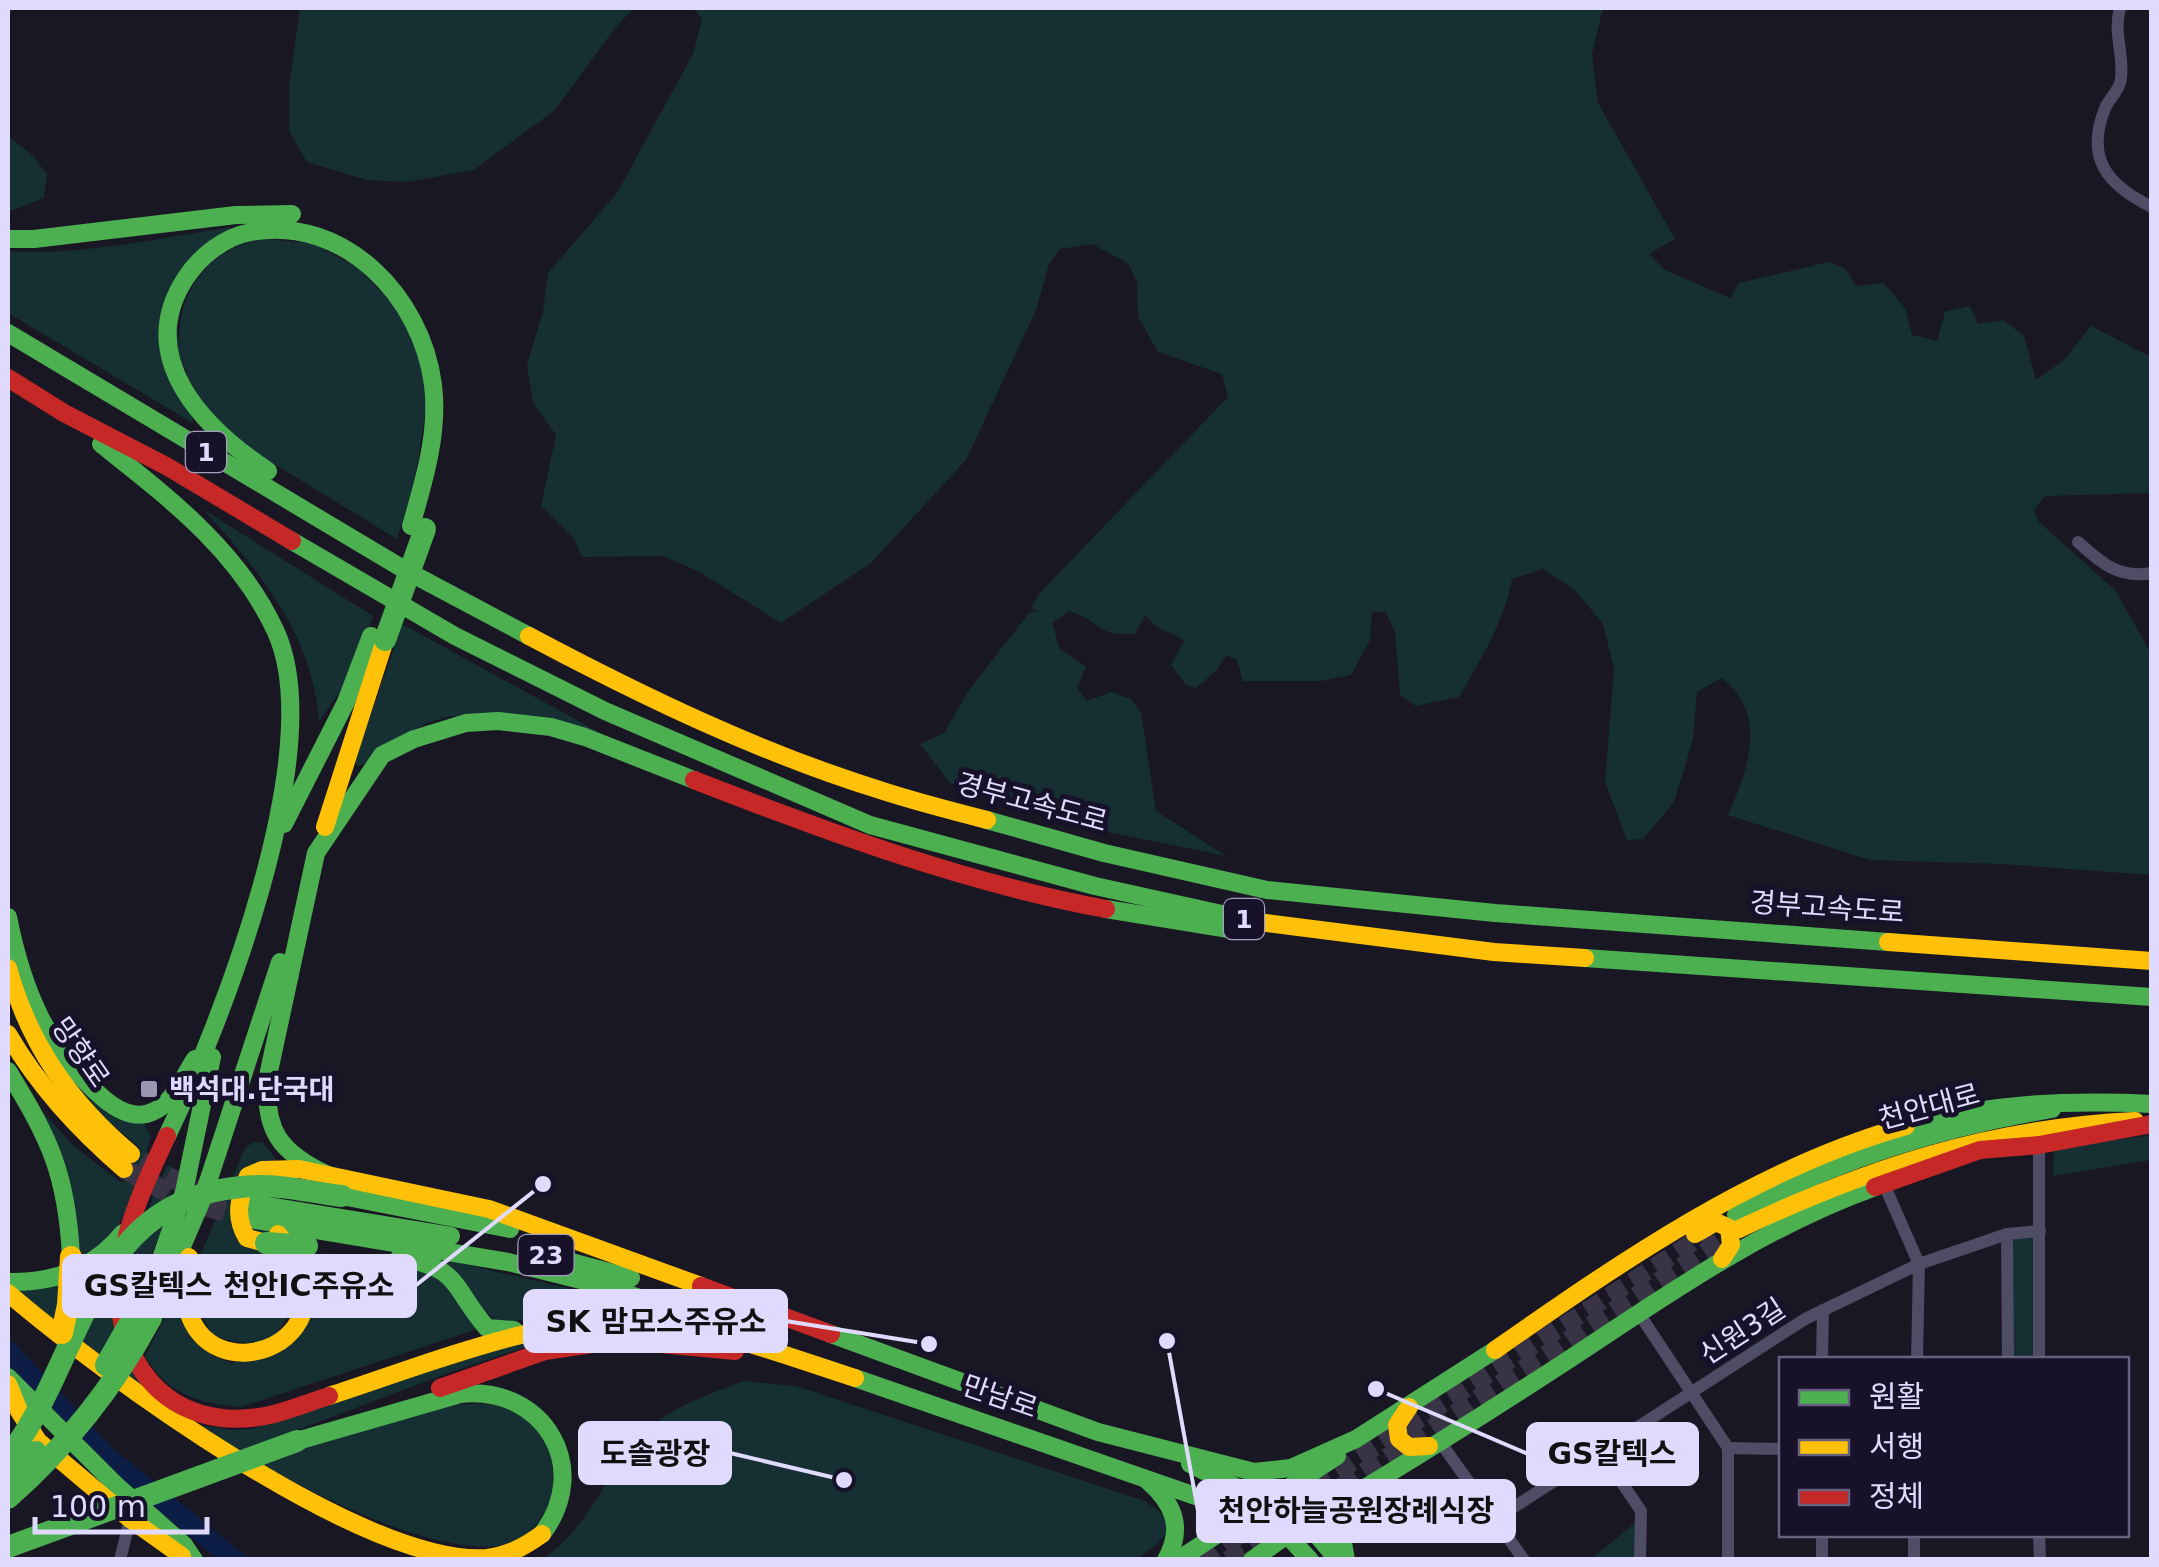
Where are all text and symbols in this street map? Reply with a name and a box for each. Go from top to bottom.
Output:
road number: 1 [186,432,226,472]
street label: 경부고속도로 [953,767,1111,838]
street label: 경부고속도로 [1749,886,1905,929]
road number: 1 [1224,899,1264,939]
street label: 망향로 [45,1011,116,1093]
place label: 백석대.단국대 [169,1073,334,1106]
street label: 천안대로 [1875,1077,1983,1136]
marker: 백석대.단국대 [138,1078,160,1100]
road number: 23 [518,1235,574,1275]
callout: GS칼텍스 천안IC주유소 [64,1256,415,1316]
text: GS칼텍스 천안IC주유소 [84,1268,394,1303]
callout: SK 맘모스주유소 [525,1291,786,1351]
street label: 신원3길 [1693,1292,1791,1371]
text: SK 맘모스주유소 [546,1304,766,1339]
legend [1779,1357,2129,1537]
street label: 만남로 [958,1368,1042,1425]
text: 원활 [1869,1379,1924,1414]
callout: 도솔광장 [580,1423,730,1483]
callout: GS칼텍스 [1528,1424,1697,1484]
text: 서행 [1869,1429,1924,1464]
text: 도솔광장 [600,1436,711,1471]
text: GS칼텍스 [1547,1436,1677,1471]
scale bar [35,1472,208,1534]
text: 정체 [1869,1479,1924,1514]
callout: 천안하늘공원장례식장 [1198,1481,1514,1541]
text: 100 m [50,1489,146,1524]
text: 천안하늘공원장례식장 [1218,1493,1494,1528]

